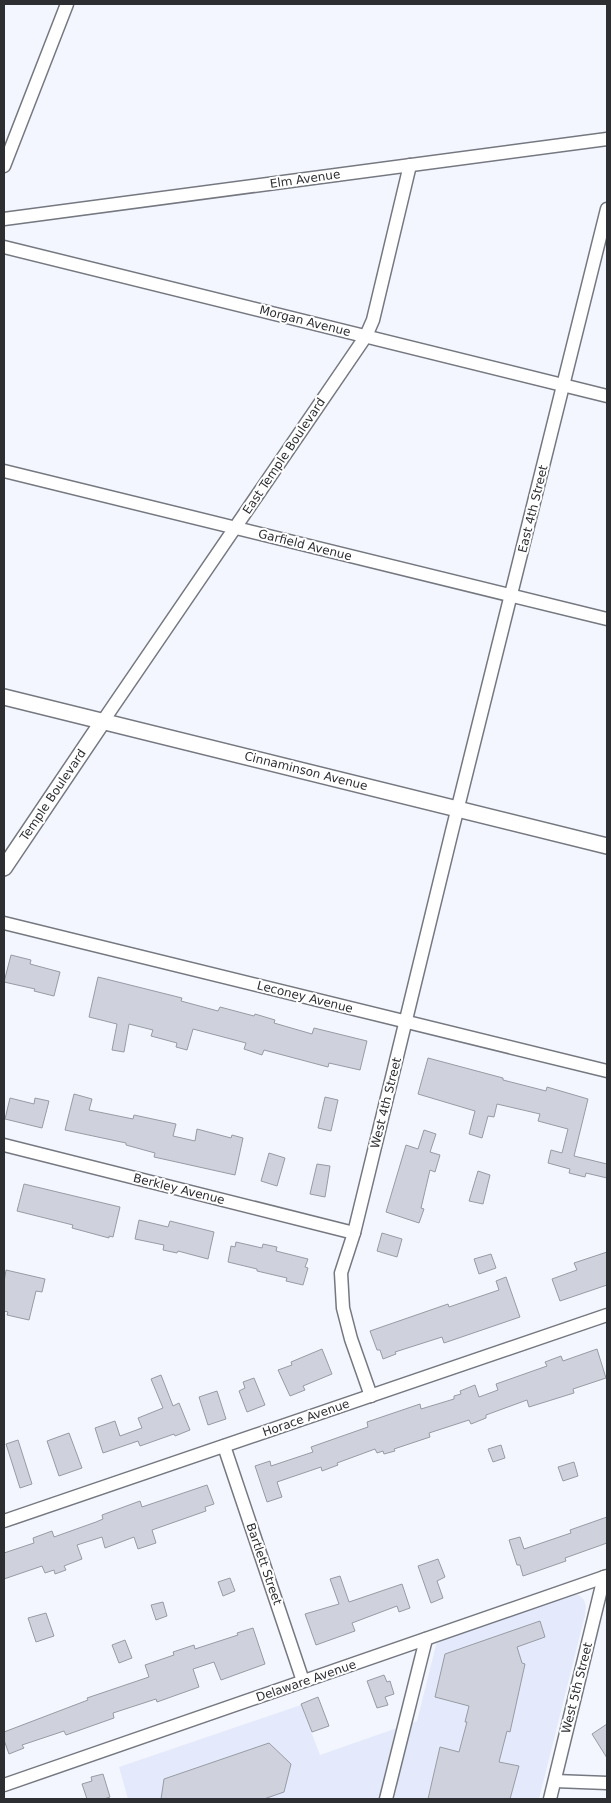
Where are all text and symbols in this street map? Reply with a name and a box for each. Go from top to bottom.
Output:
street label: Elm Avenue [269,167,341,191]
street label: Morgan Avenue [258,303,352,339]
street label: East Temple Boulevard [240,395,328,517]
street label: East 4th Street [515,463,551,554]
street label: Garfield Avenue [257,527,353,563]
street label: Temple Boulevard [17,747,89,844]
street label: Cinnaminson Avenue [243,749,369,793]
street label: Leconey Avenue [256,978,354,1016]
street label: West 4th Street [368,1056,404,1150]
street label: Berkley Avenue [132,1171,226,1207]
street label: Horace Avenue [261,1397,351,1439]
street label: Bartlett Street [243,1521,285,1607]
street label: West 5th Street [559,1641,595,1735]
street label: Delaware Avenue [254,1657,358,1705]

